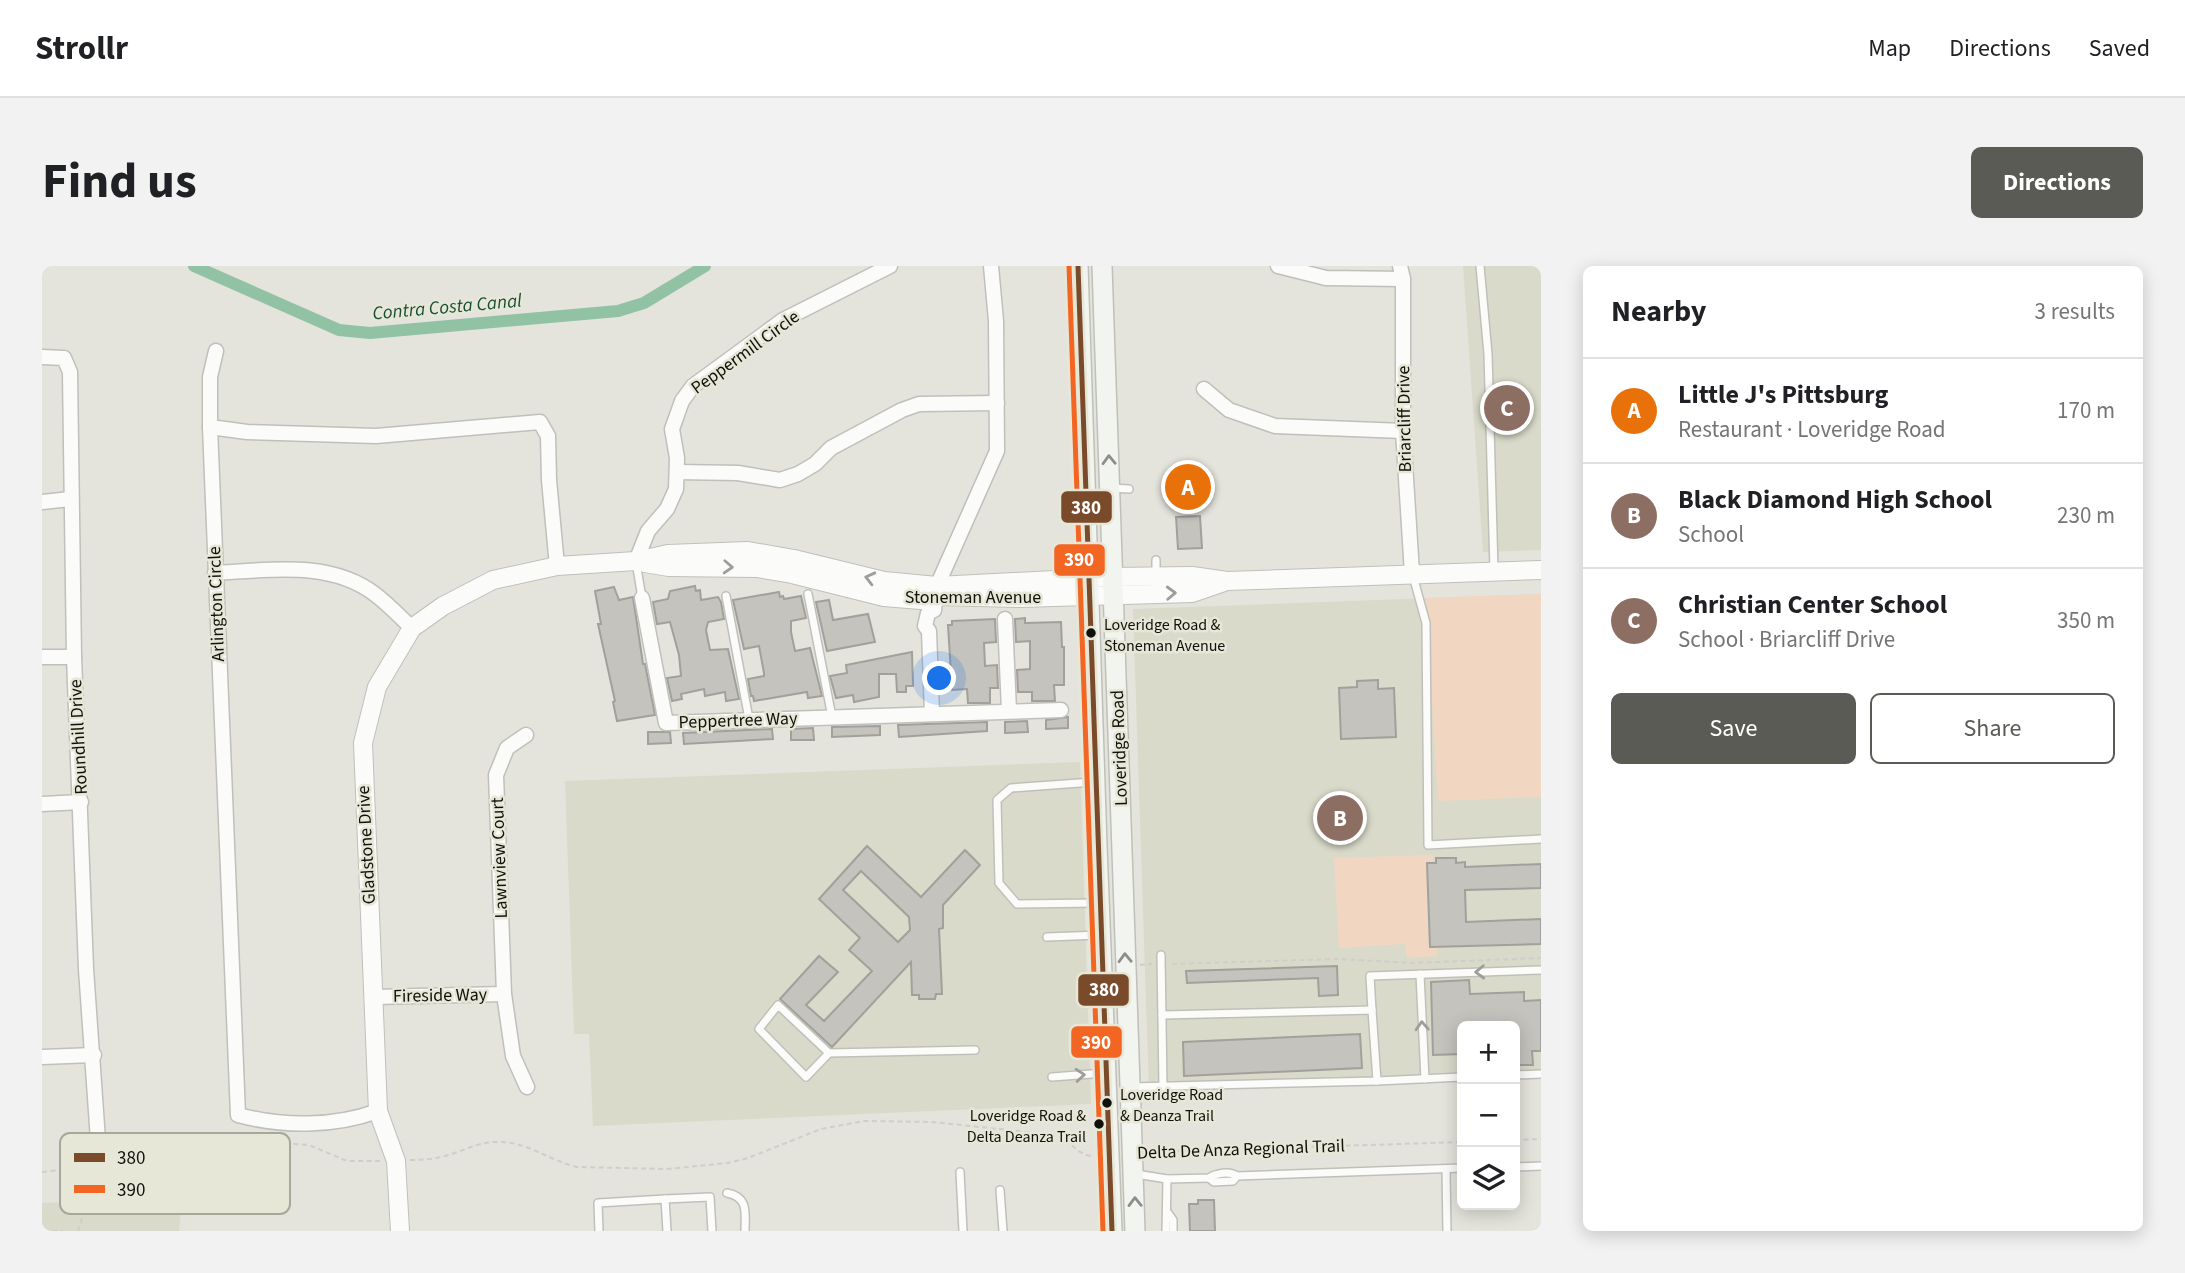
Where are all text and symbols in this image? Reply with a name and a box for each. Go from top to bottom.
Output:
text: Strollr [35,25,128,72]
text: Map [1868,31,1911,66]
text: Directions [1949,31,2051,66]
text: Saved [2089,31,2150,66]
text: Find us [42,147,197,217]
button: Directions [1971,147,2143,218]
water label: Contra Costa Canal [371,287,523,327]
text: Nearby [1611,290,1706,333]
text: 3 results [2035,295,2115,328]
street label: Peppermill Circle [686,304,805,400]
street label: Briarcliff Drive [1391,365,1418,473]
text: Little J's Pittsburg [1678,376,1888,413]
pin: C [1484,382,1530,434]
text: A [1627,394,1641,427]
text: 170 m [2057,394,2115,427]
text: Restaurant · Loveridge Road [1678,413,1946,446]
one-way arrow [1101,454,1116,465]
pin: A [1165,461,1211,513]
text: Black Diamond High School [1678,481,1992,518]
line badge: 380 [1060,490,1113,524]
text: 380 [1071,495,1101,522]
text: B [1627,499,1641,532]
text: 230 m [2057,499,2115,532]
text: School [1678,518,1744,551]
line badge: 390 [1053,543,1106,577]
street label: Arlington Circle [202,546,231,662]
text: 390 [1064,547,1094,574]
one-way arrow [723,559,734,574]
one-way arrow [864,572,876,586]
street label: Stoneman Avenue [905,585,1041,610]
one-way arrow [1166,586,1177,601]
text: Christian Center School [1678,586,1947,623]
text: C [1627,604,1641,637]
text: 350 m [2057,604,2115,637]
place label: Loveridge Road & Stoneman Avenue [1104,614,1225,657]
text: School · Briarcliff Drive [1678,623,1895,656]
marker: Loveridge Road & Stoneman Avenue [1084,626,1098,640]
your location [922,661,956,695]
street label: Roundhill Drive [63,679,94,795]
street label: Loveridge Road [1105,690,1134,806]
button: Save [1611,693,1856,764]
button: Share [1870,693,2115,764]
street label: Peppertree Way [678,706,798,735]
street label: Gladstone Drive [351,785,382,905]
pin: B [1317,792,1363,844]
street label: Lawnview Court [485,797,514,919]
one-way arrow [1118,953,1133,964]
one-way arrow [1475,964,1486,979]
line badge: 380 [1077,973,1130,1007]
text: 380 [1089,977,1119,1004]
street label: Fireside Way [393,982,488,1009]
one-way arrow [1415,1021,1430,1032]
map controls [1457,1021,1520,1210]
button: + [1457,1021,1520,1084]
line badge: 390 [1070,1025,1123,1059]
text: 390 [1081,1030,1111,1057]
one-way arrow [1074,1068,1085,1083]
place label: Loveridge Road & Deanza Trail [1120,1084,1223,1127]
button: − [1457,1084,1520,1147]
marker: Loveridge Road & Deanza Trail [1100,1096,1114,1110]
place label: Loveridge Road & Delta Deanza Trail [967,1105,1086,1148]
marker: Loveridge Road & Delta Deanza Trail [1092,1117,1106,1131]
legend [60,1133,290,1214]
street label: Delta De Anza Regional Trail [1137,1133,1345,1166]
text: 380 [117,1145,145,1172]
button: layers [1457,1147,1520,1210]
text: 390 [117,1177,145,1204]
one-way arrow [1127,1196,1142,1207]

